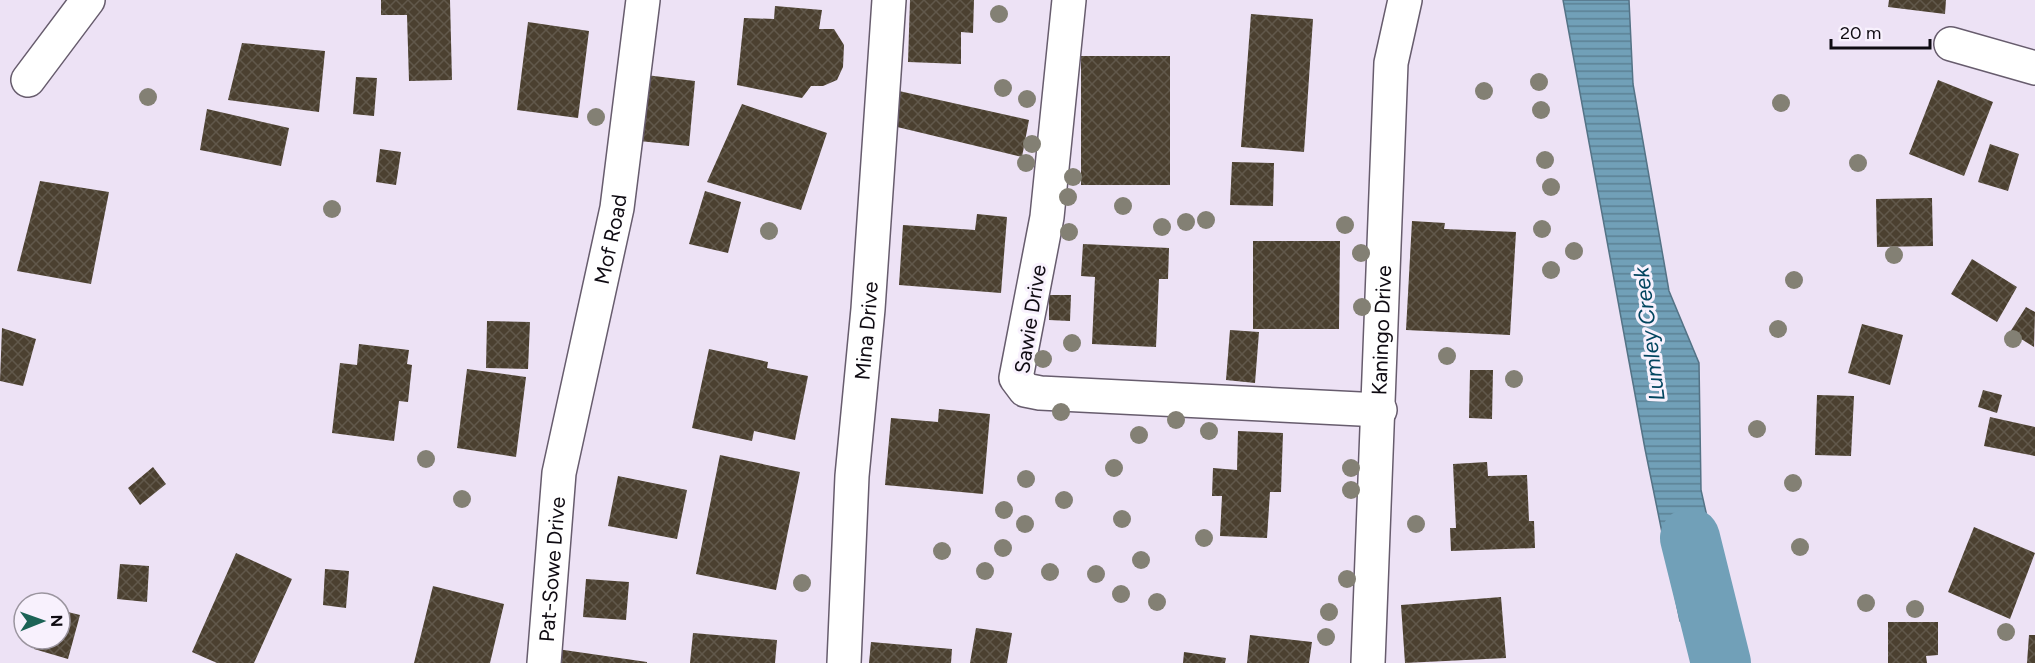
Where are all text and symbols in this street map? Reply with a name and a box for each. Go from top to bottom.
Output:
scale bar [1831,12,1930,50]
text: 20 m [1840,22,1881,44]
street label: Mof Road [588,193,631,286]
street label: Sawie Drive [1009,263,1051,375]
water label: Lumley Creek [1627,264,1671,402]
street label: Kaningo Drive [1366,265,1396,396]
street label: Mina Drive [849,281,882,381]
street label: Pat-Sowe Drive [533,496,570,643]
north arrow [12,591,72,651]
text: N [47,614,66,627]

